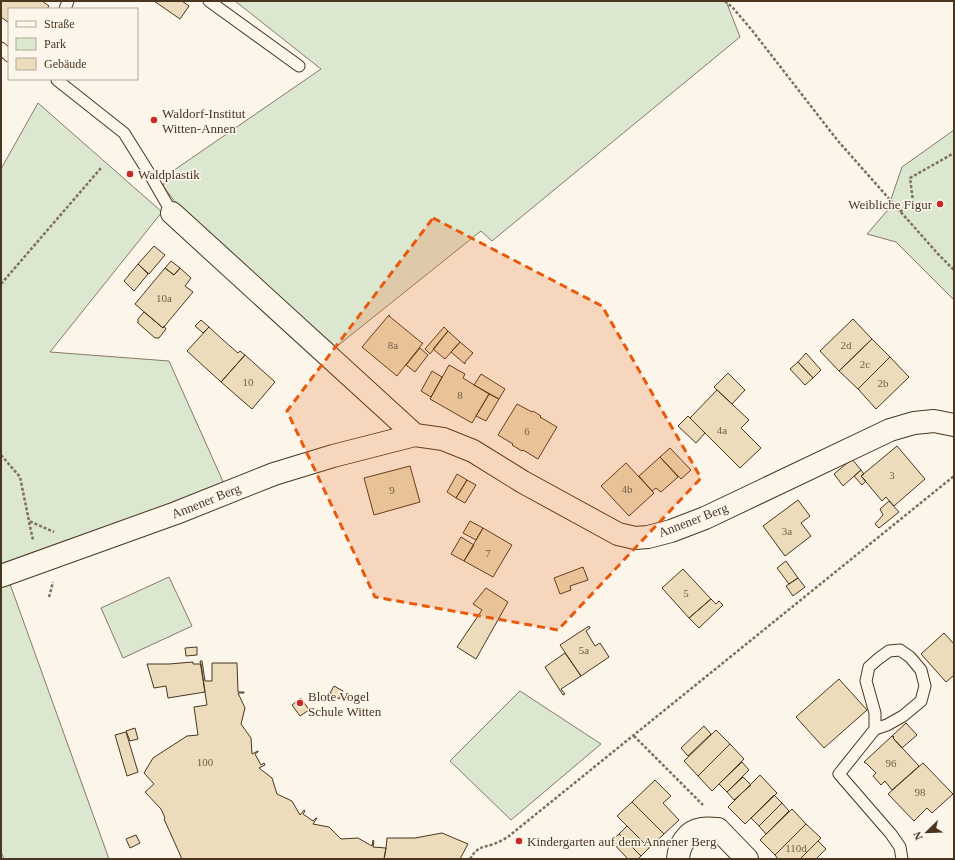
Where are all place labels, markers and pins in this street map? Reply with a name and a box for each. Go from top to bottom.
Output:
place label: Waldorf-Institut Witten-Annen [162,106,246,136]
marker: Waldorf-Institut Witten-Annen [149,115,159,125]
place label: Waldplastik [138,167,200,182]
marker: Waldplastik [125,169,135,179]
place label: Weibliche Figur [848,197,933,212]
marker: Weibliche Figur [935,199,945,209]
place label: Blote Vogel Schule Witten [308,689,382,719]
marker: Blote Vogel Schule Witten [295,698,305,708]
place label: Kindergarten auf dem Annener Berg [527,834,717,849]
marker: Kindergarten auf dem Annener Berg [514,836,524,846]

